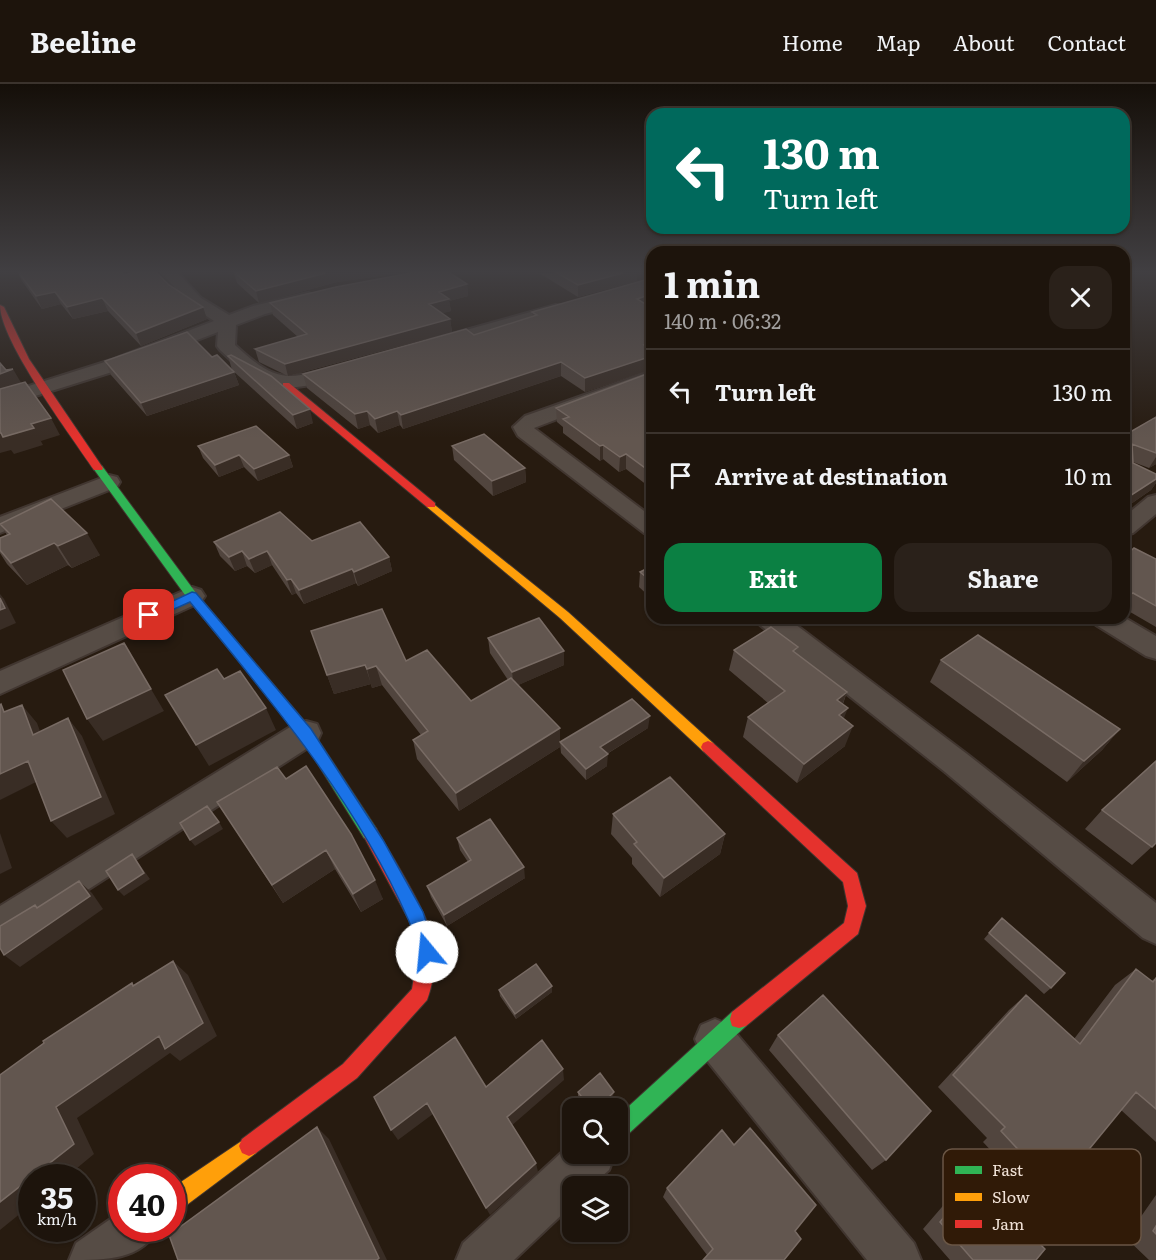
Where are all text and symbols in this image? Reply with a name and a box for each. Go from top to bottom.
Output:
text: Beeline [30,20,136,62]
text: Home [782,26,843,57]
text: Map [876,26,920,57]
text: About [953,26,1015,57]
text: Contact [1048,26,1126,57]
text: 130 m [763,120,880,182]
icon: left [664,132,742,210]
text: Turn left [763,177,878,217]
text: 1 min [664,256,760,309]
button: close [1049,266,1112,329]
text: 140 m · 06:32 [664,305,781,335]
icon: left [664,375,697,408]
text: Turn left [715,375,816,408]
text: 130 m [1053,375,1112,408]
icon: arrive [664,459,697,492]
text: Arrive at destination [715,459,948,492]
text: 10 m [1065,459,1112,492]
button: Exit [664,543,882,612]
button: Share [894,543,1112,612]
pin [123,589,174,640]
icon: arrive [132,598,165,631]
position arrow [395,920,459,984]
map controls [562,1098,628,1242]
button: search [562,1098,628,1164]
legend [943,1149,1141,1245]
text: Fast [992,1157,1024,1181]
speed limit sign: 40 [108,1164,186,1242]
text: 35 [41,1174,73,1218]
button: layers [562,1176,628,1242]
text: Slow [992,1184,1030,1208]
text: km/h [37,1207,77,1230]
text: Jam [992,1211,1025,1235]

